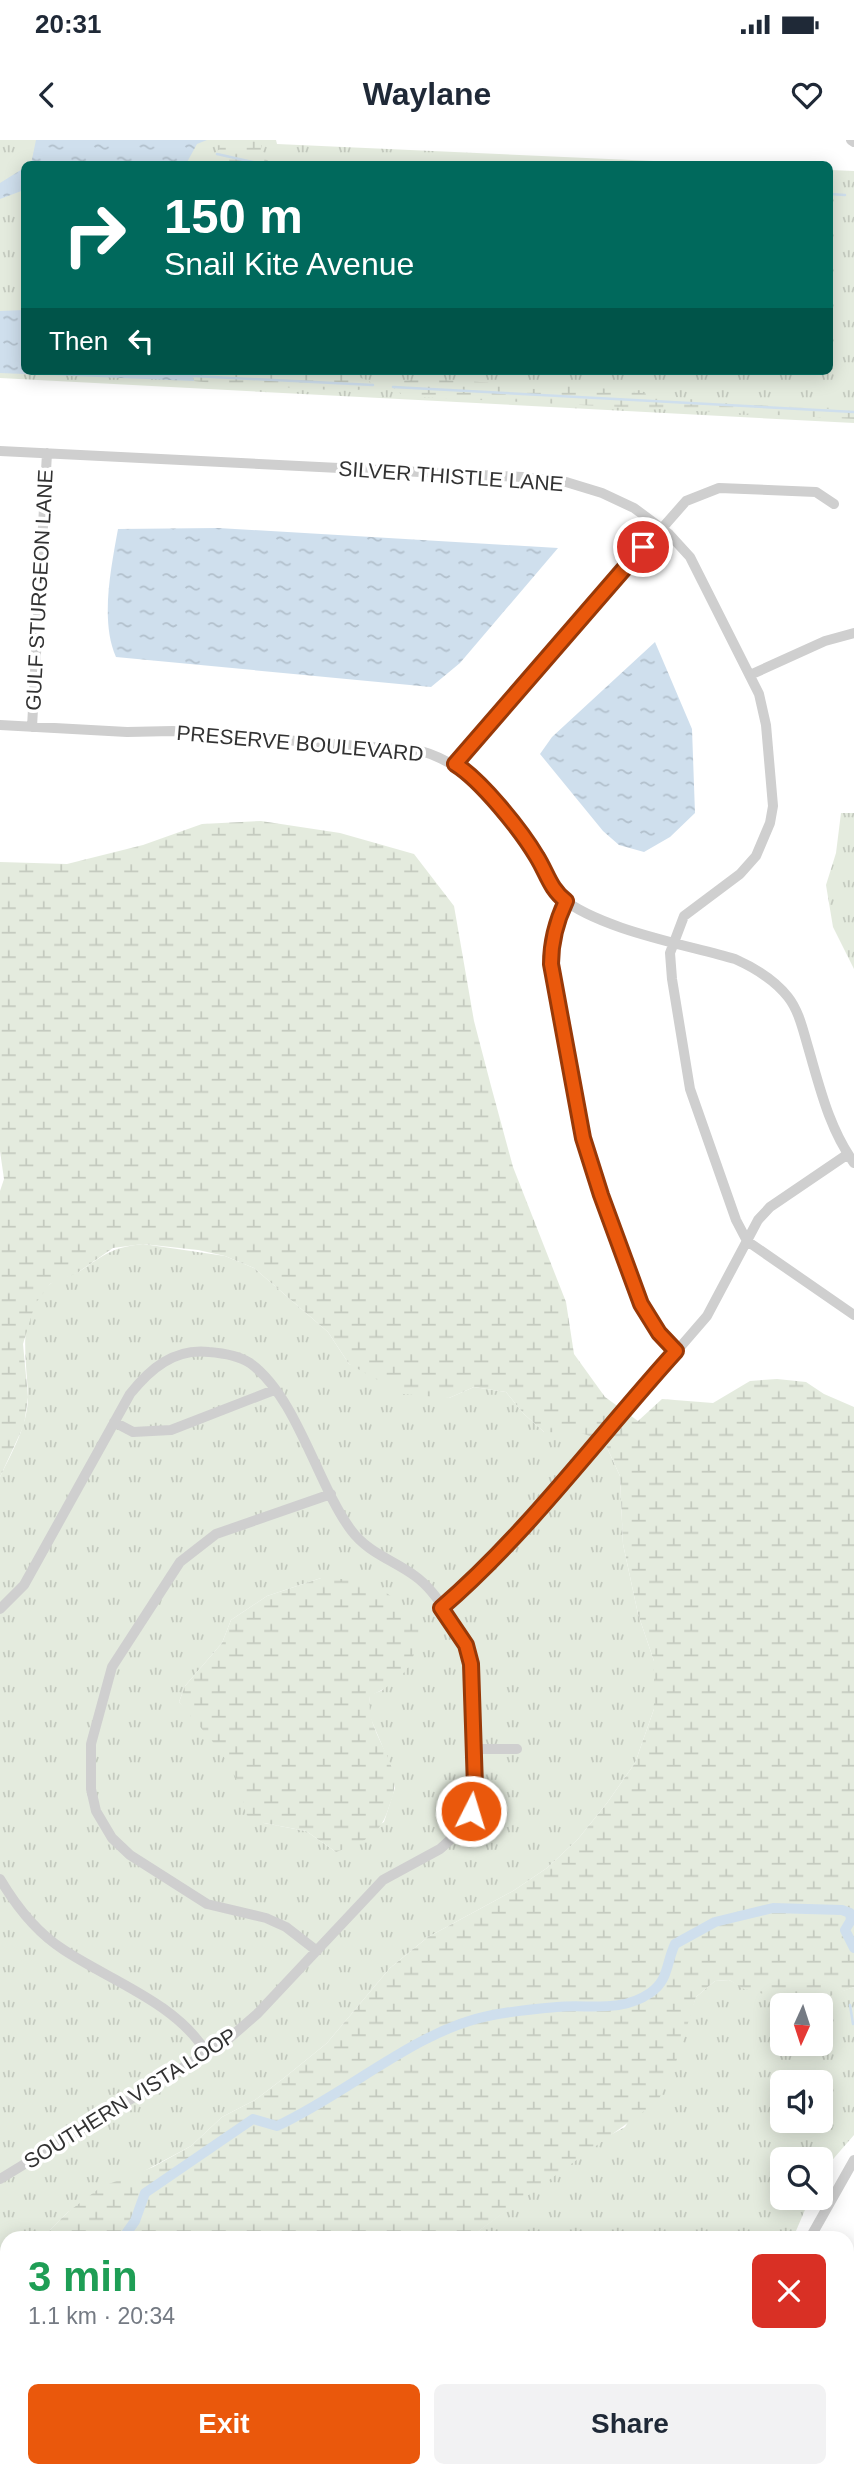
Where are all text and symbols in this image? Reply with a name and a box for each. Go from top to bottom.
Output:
text: 20:31 [35,9,102,39]
icon: back [28,76,66,114]
text: Waylane [363,76,491,112]
icon: heart [788,76,826,114]
icon: right [49,189,140,280]
text: 150 m [164,189,303,243]
text: Snail Kite Avenue [164,246,414,282]
icon: left [122,322,160,360]
text: Then [49,326,108,356]
street label: SILVER THISTLE LANE [338,457,564,495]
street label: GULF STURGEON LANE [21,469,57,711]
pin [613,517,673,577]
icon: arrive [624,528,662,566]
street label: PRESERVE BOULEVARD [176,721,424,765]
position arrow [434,1774,508,1848]
north arrow [770,1993,833,2056]
map controls [770,1993,833,2210]
street label: SOUTHERN VISTA LOOP [20,2023,240,2173]
button: sound [770,2070,833,2133]
button: search [770,2147,833,2210]
text: 3 min [28,2253,138,2300]
button: close [752,2254,826,2328]
text: 1.1 km · 20:34 [28,2303,175,2329]
button: Exit [28,2384,420,2464]
button: Share [434,2384,826,2464]

